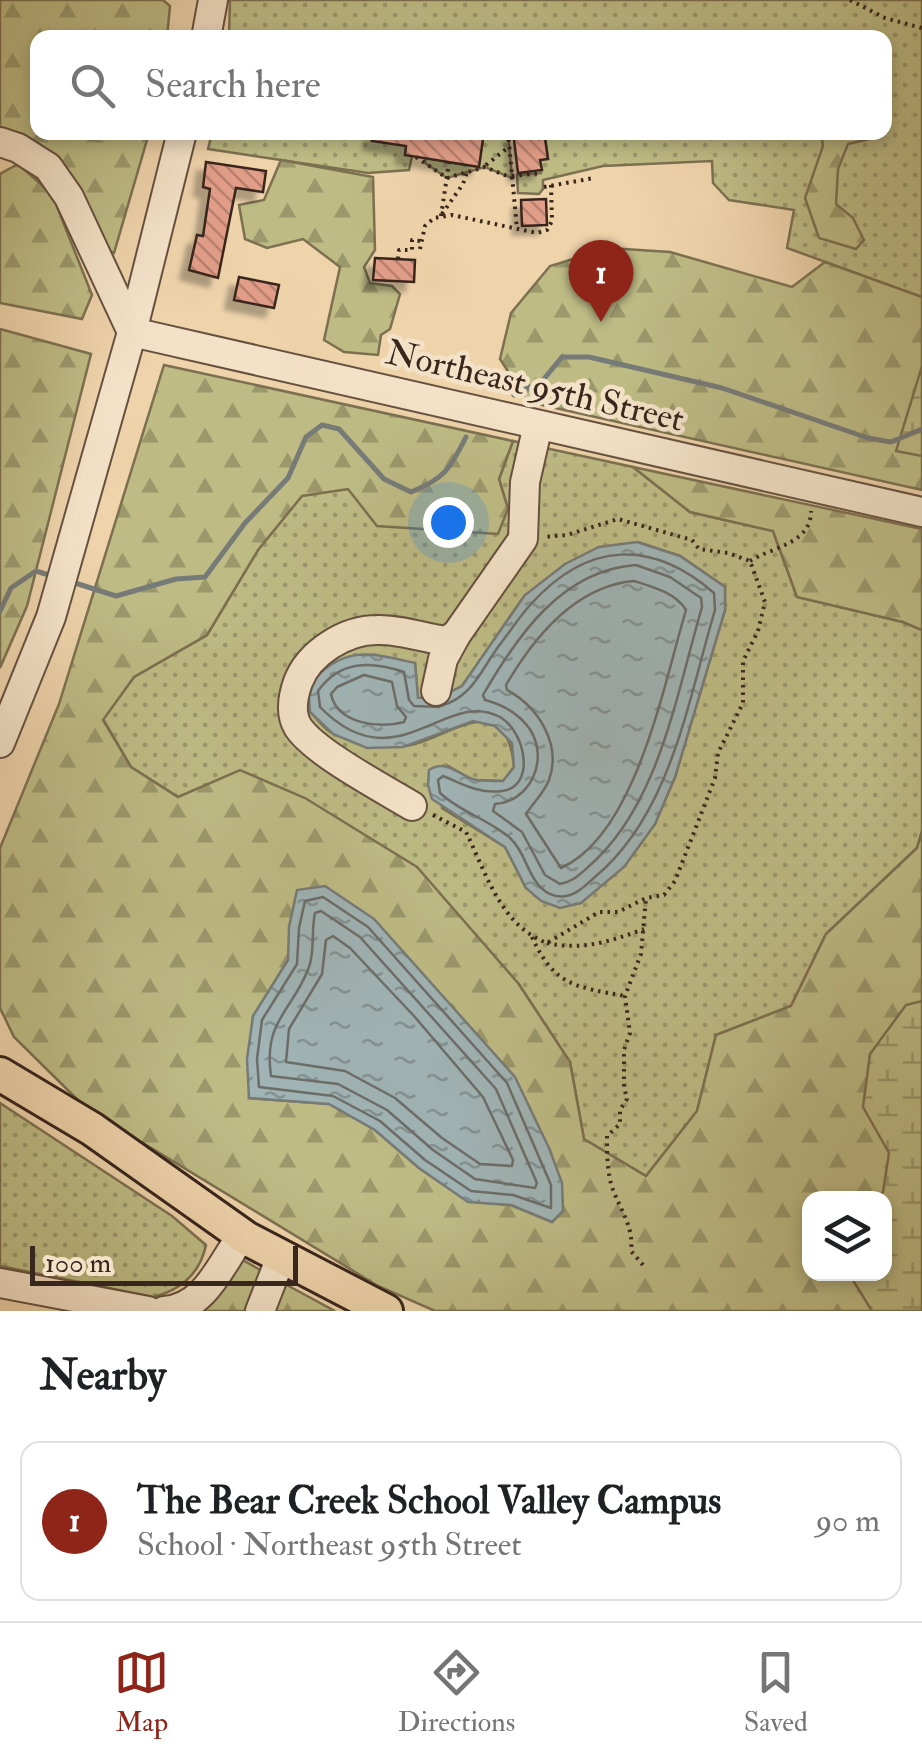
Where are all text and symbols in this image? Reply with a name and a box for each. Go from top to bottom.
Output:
search box [30,30,892,140]
icon: search [65,58,120,113]
text: Search here [145,61,321,109]
pin: 1 [568,240,634,322]
street label: Northeast 95th Street [382,330,688,442]
your location [423,497,474,548]
map controls [802,1191,892,1281]
button: layers [802,1191,892,1281]
scale bar [30,1241,298,1286]
text: 100 m [45,1246,111,1281]
text: Nearby [40,1350,166,1402]
text: The Bear Creek School Valley Campus [137,1477,721,1525]
text: 1 [69,1501,80,1541]
text: 90 m [816,1501,880,1541]
text: School · Northeast 95th Street [137,1525,522,1565]
tab: Map [114,1645,169,1740]
tab: Directions [398,1645,515,1740]
tab: Saved [744,1645,808,1740]

